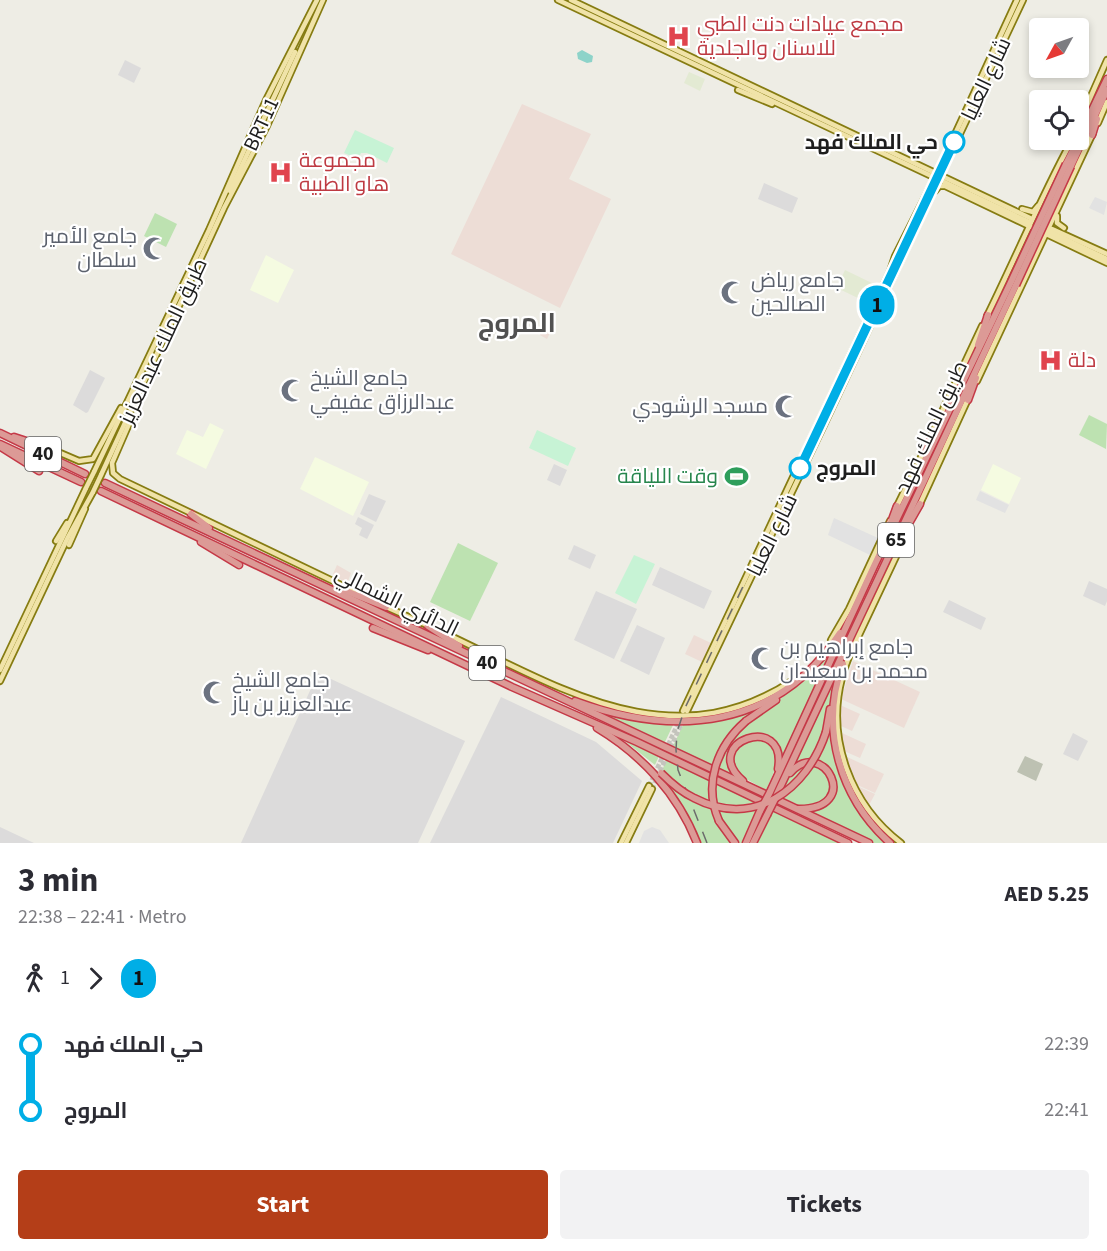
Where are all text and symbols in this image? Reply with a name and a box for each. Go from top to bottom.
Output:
place label: مجمع عيادات دنت الطبي للاسنان والجلدية [697,9,904,63]
north arrow [1029,18,1089,78]
map controls [1029,18,1089,150]
hospital icon: مجمع عيادات دنت الطبي للاسنان والجلدية [666,23,692,49]
street label: شارع العليا [954,33,1018,125]
button: locate [1029,90,1089,150]
street label: BRT11 [236,92,286,156]
place label: حي الملك فهد [805,127,938,159]
marker: حي الملك فهد [943,131,965,153]
place label: مجموعة هاو الطبية [299,145,389,199]
hospital icon: مجموعة هاو الطبية [268,159,294,185]
place label: جامع الأمير سلطان [42,221,137,275]
mosque icon: جامع الأمير سلطان [142,235,168,261]
street label: طريق الملك عبدالعزيز [111,253,215,430]
place label: جامع رياض الصالحين [751,265,844,319]
mosque icon: جامع رياض الصالحين [720,279,746,305]
line badge: 1 [858,286,896,324]
text: 1 [871,290,883,320]
district label: المروج [478,304,556,343]
place label: دلة [1068,345,1096,375]
hospital icon: دلة [1037,347,1063,373]
street label: طريق الملك فهد [887,356,975,498]
place label: جامع الشيخ عبدالرزاق عفيفي [310,363,455,418]
mosque icon: جامع الشيخ عبدالرزاق عفيفي [279,377,305,403]
place label: مسجد الرشودي [632,391,768,422]
mosque icon: مسجد الرشودي [773,393,799,419]
road number: 40 [25,437,61,471]
place label: المروج [816,453,877,483]
marker: المروج [789,457,811,479]
place label: وقت اللياقة [617,461,718,491]
sports icon: وقت اللياقة [723,463,749,489]
street label: شارع العليا [739,489,805,581]
road number: 65 [878,523,914,557]
street label: الدائري الشمالي [330,558,464,645]
place label: جامع إبراهيم بن محمد بن سعيدان [780,632,928,686]
road number: 40 [469,646,505,680]
mosque icon: جامع إبراهيم بن محمد بن سعيدان [749,646,775,672]
place label: جامع الشيخ عبدالعزيز بن باز [231,665,353,719]
mosque icon: جامع الشيخ عبدالعزيز بن باز [201,679,227,705]
text: 3 min [18,857,98,904]
text: AED 5.25 [1005,878,1089,910]
text: 22:38 – 22:41 · Metro [18,903,187,931]
icon: walk [18,962,51,995]
icon: forward [79,962,112,995]
text: 1 [133,963,144,993]
text: 1 [60,964,70,992]
text: حي الملك فهد [64,1029,203,1061]
text: 22:39 [1044,1030,1089,1058]
text: المروج [64,1095,127,1127]
text: 22:41 [1044,1096,1089,1124]
button: Start [18,1170,548,1239]
button: Tickets [560,1170,1089,1239]

